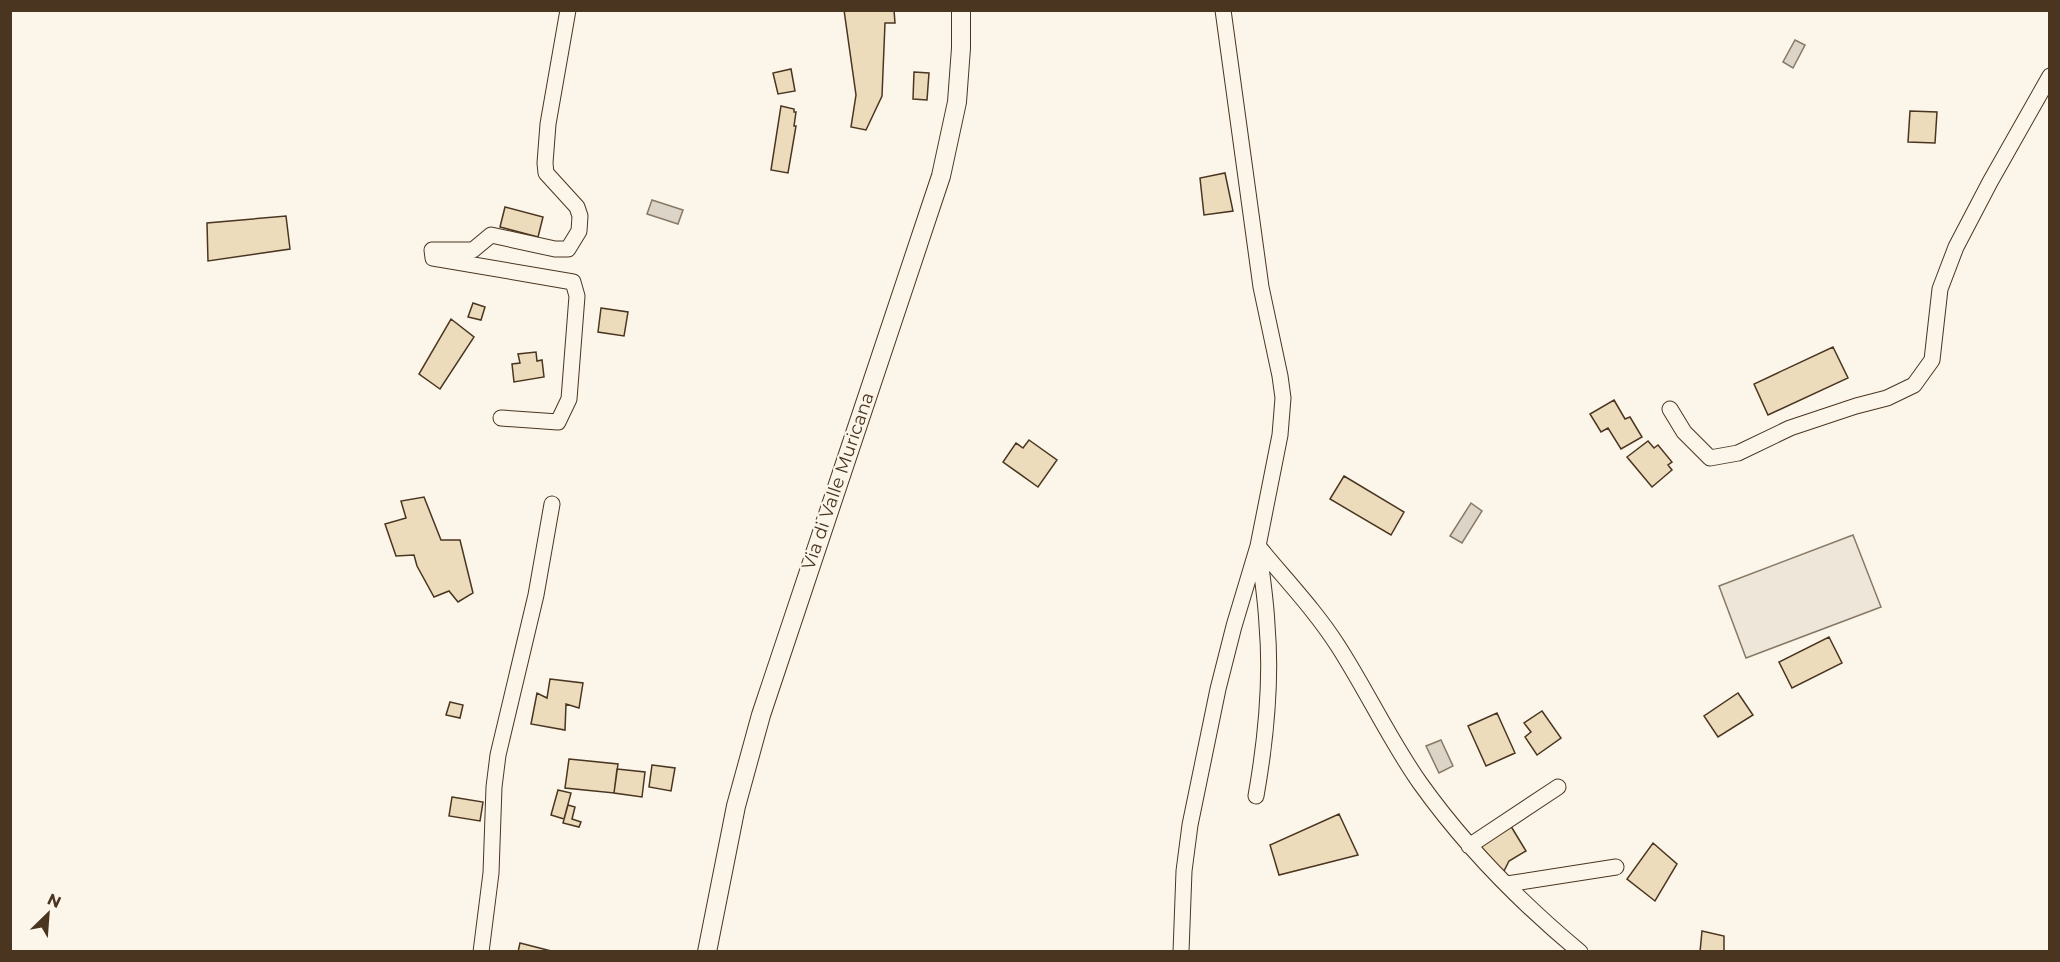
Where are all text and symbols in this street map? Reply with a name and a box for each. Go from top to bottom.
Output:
street label: Via di Valle Muricana [797,389,879,573]
north arrow [18,884,78,944]
text: N [44,890,64,912]

